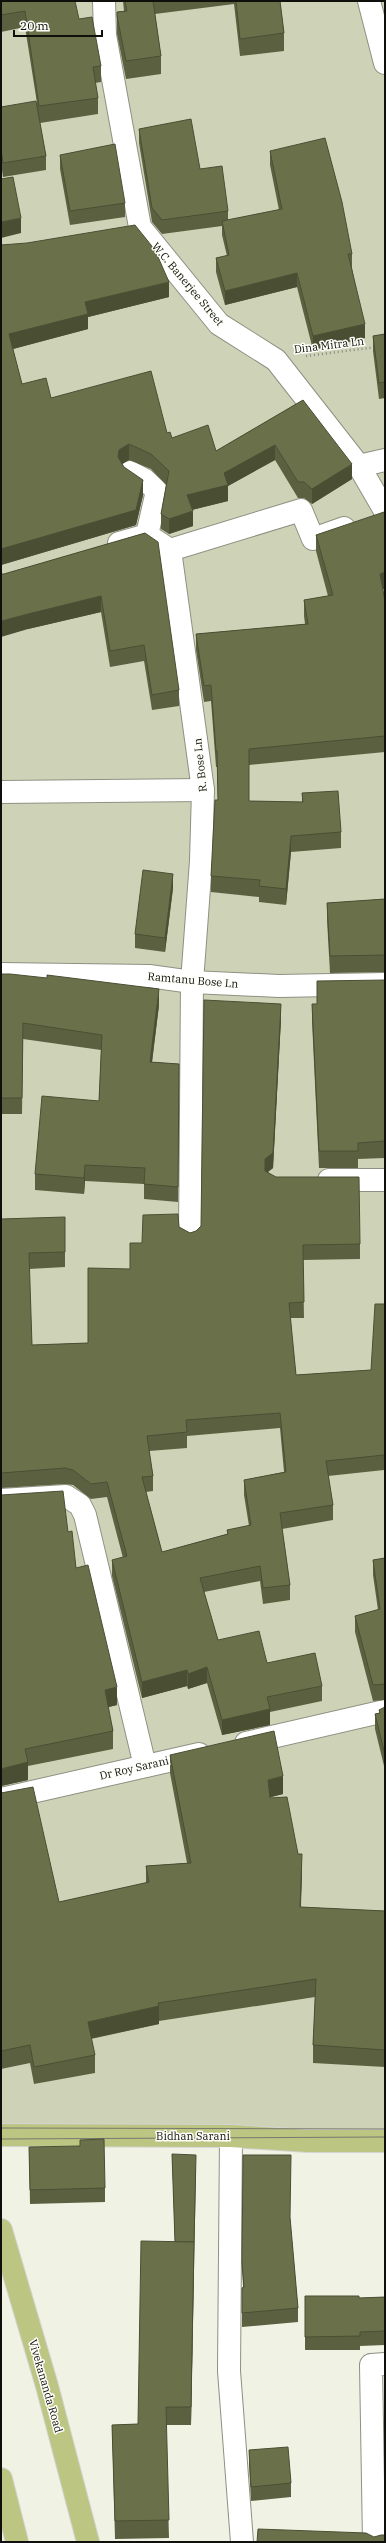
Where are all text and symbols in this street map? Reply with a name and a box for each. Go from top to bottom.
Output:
scale bar [14,12,102,38]
text: 20 m [20,18,49,33]
street label: W.C. Banerjee Street [149,239,227,329]
street label: Dina Mitra Ln [293,334,365,356]
street label: R. Bose Ln [190,737,210,793]
street label: Ramtanu Bose Ln [147,969,239,991]
street label: Dr Roy Sarani [98,1753,171,1783]
street label: Bidhan Sarani [156,2129,230,2143]
street label: Vivekananda Road [26,2338,66,2434]

